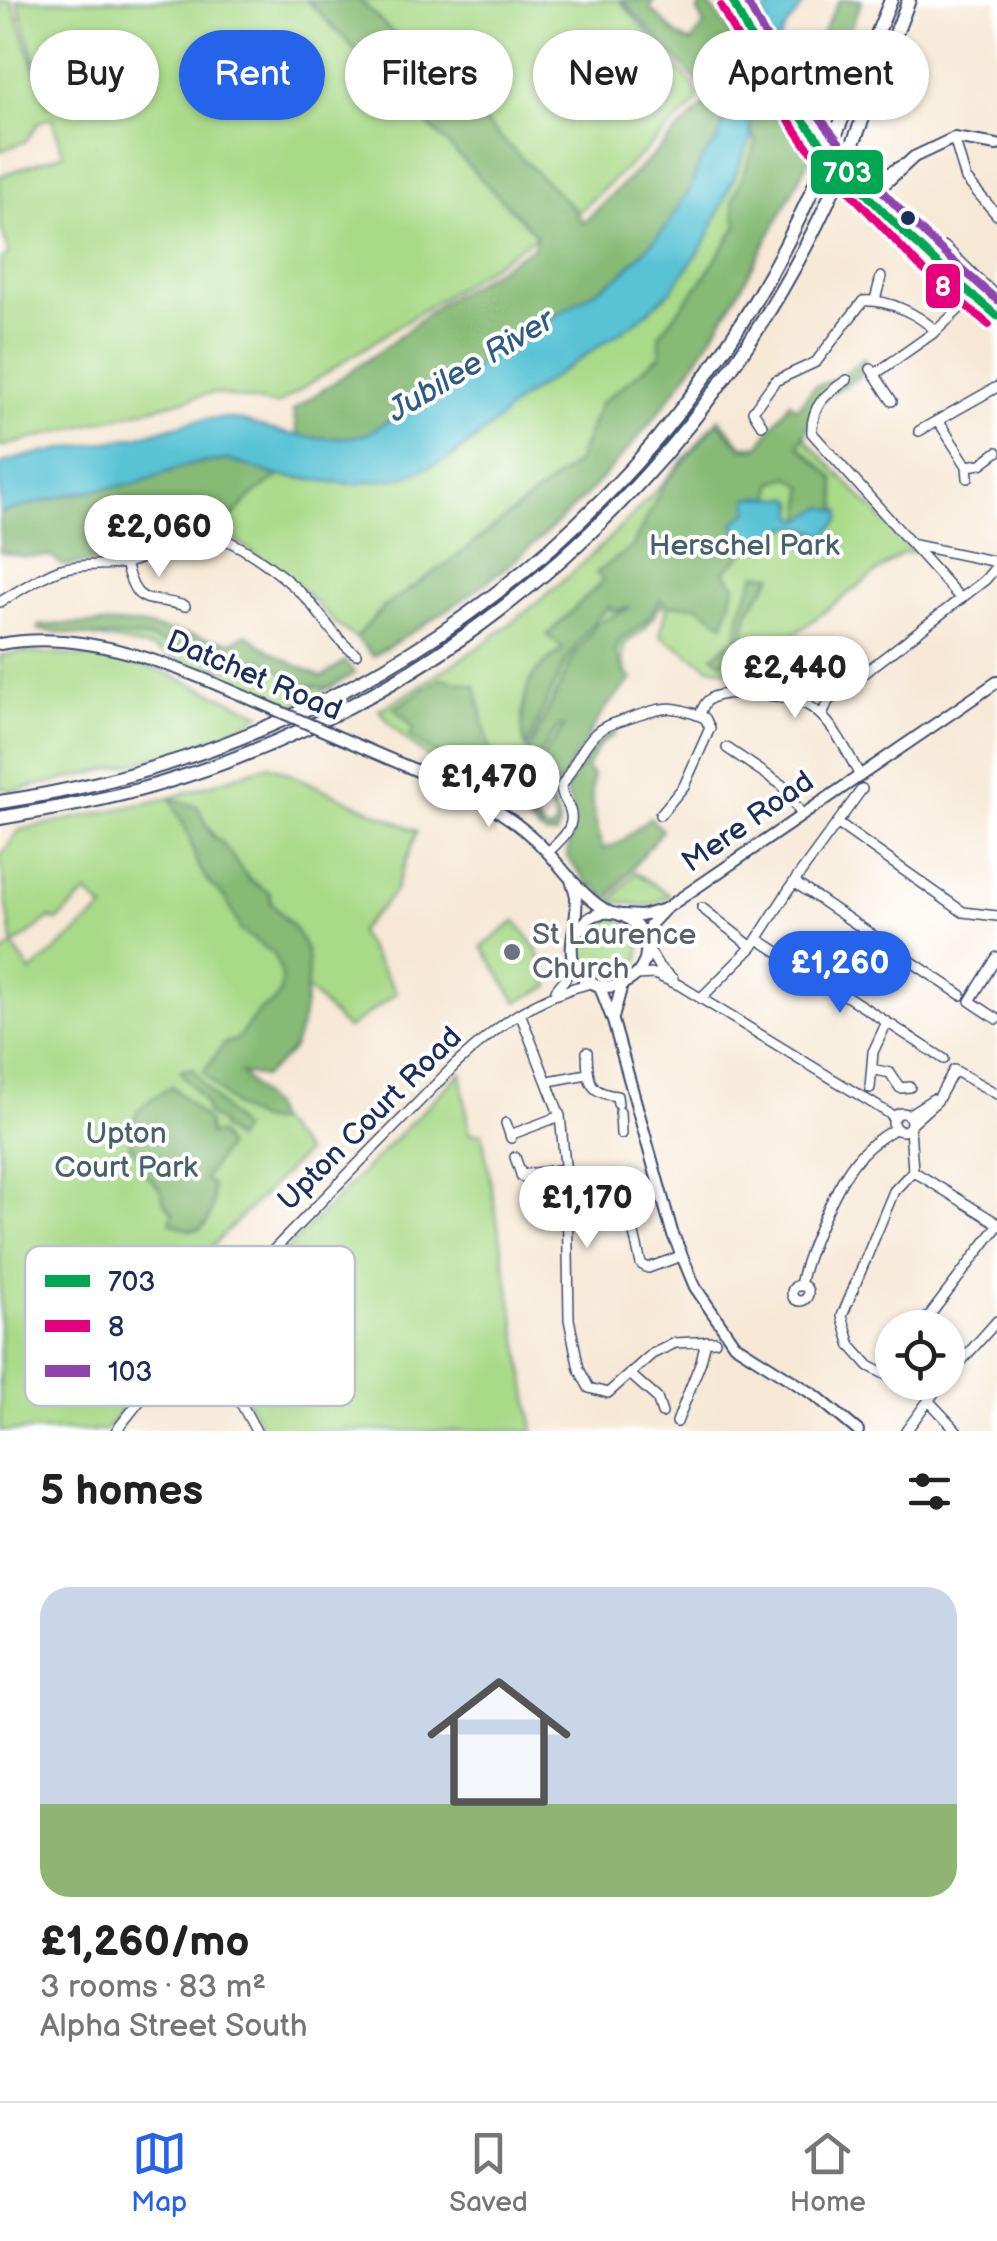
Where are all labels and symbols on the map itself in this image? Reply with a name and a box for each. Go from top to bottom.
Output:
line badge: 703 [809,148,885,196]
text: 703 [822,157,872,190]
unlabelled marker [898,208,918,228]
line badge: 8 [924,262,962,310]
text: 8 [935,271,951,304]
water label: Jubilee River [380,300,563,431]
pin: £2,060 [78,495,240,580]
park label: Herschel Park [649,528,840,564]
street label: Datchet Road [161,623,347,729]
pin: £2,440 [714,636,876,721]
pin: £1,470 [408,745,570,830]
street label: Mere Road [675,764,821,880]
place label: St Laurence Church [532,917,696,987]
pin: £1,260 [759,931,921,1016]
marker: St Laurence Church [501,941,523,963]
street label: Upton Court Road [271,1020,469,1218]
park label: Upton Court Park [54,1116,198,1186]
pin: £1,170 [506,1166,668,1251]
legend [25,1246,355,1406]
text: 703 [108,1266,155,1299]
text: 8 [108,1311,124,1344]
text: 103 [108,1356,153,1389]

